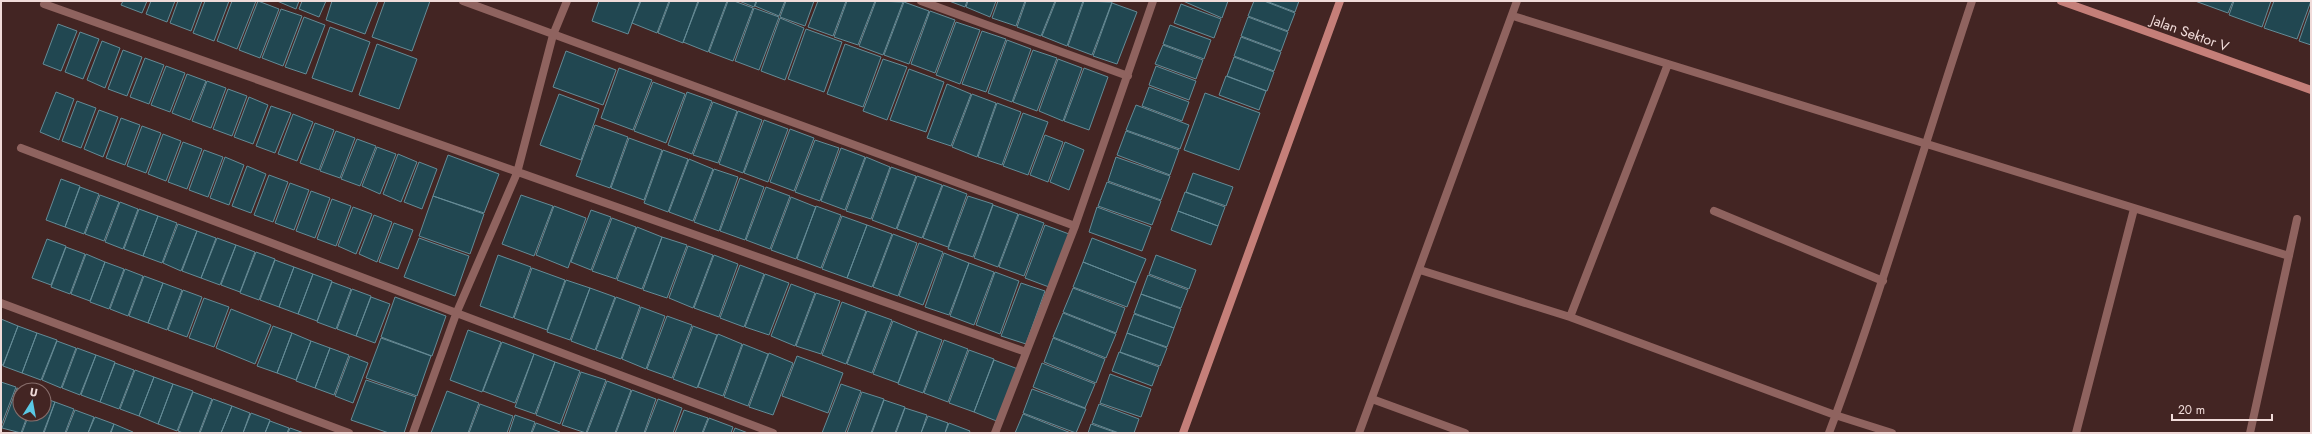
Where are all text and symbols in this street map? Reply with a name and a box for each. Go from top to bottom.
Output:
street label: Jalan Sektor V [2146,9,2233,57]
north arrow [12,382,52,422]
text: U [29,384,39,401]
scale bar [2172,396,2272,422]
text: 20 m [2178,401,2205,419]

